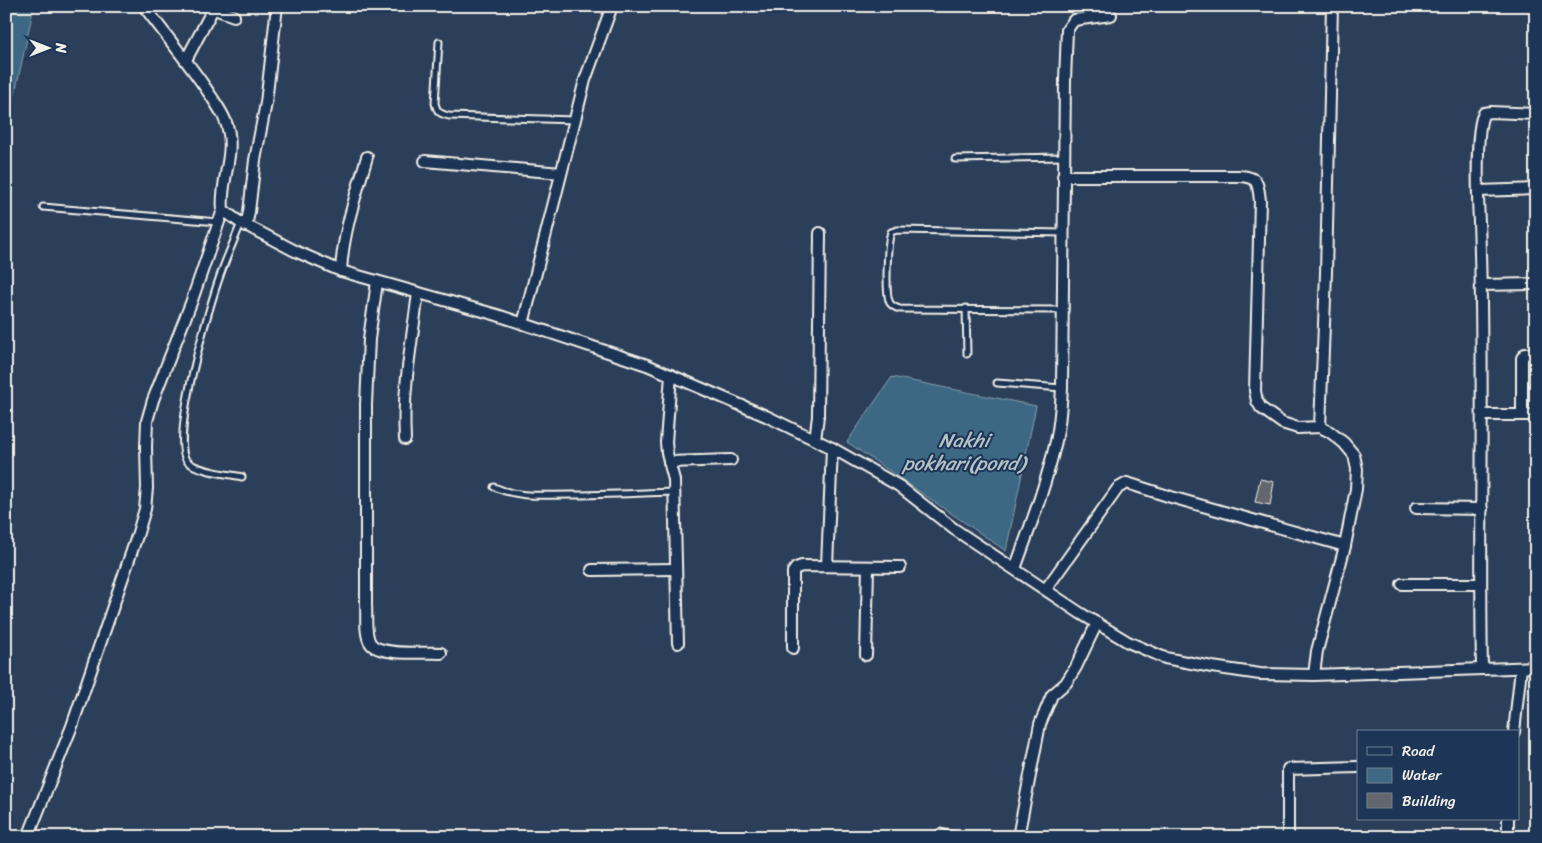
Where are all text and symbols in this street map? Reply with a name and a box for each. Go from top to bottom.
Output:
north arrow [22,22,72,72]
text: N [48,42,73,53]
water label: Nakhi pokhari(pond) [901,423,1029,481]
legend [1357,730,1520,820]
text: Road [1402,738,1435,764]
text: Water [1402,762,1442,788]
text: Building [1402,788,1456,814]

